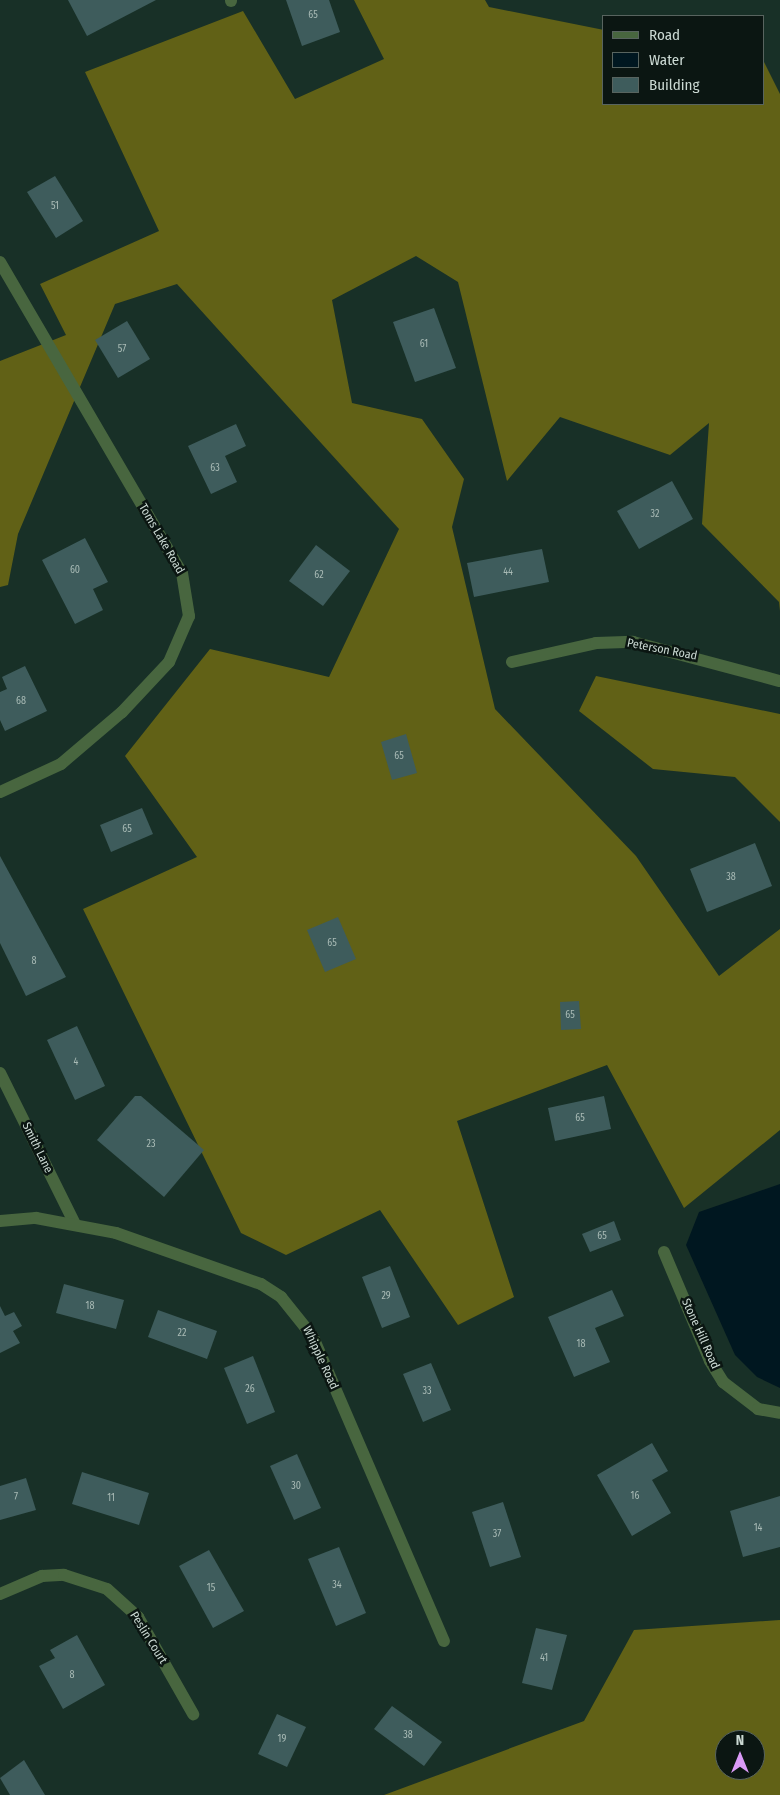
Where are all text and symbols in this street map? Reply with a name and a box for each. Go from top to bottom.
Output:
house number: 65 [308,10,318,22]
legend [602,15,765,105]
text: Road [649,26,680,44]
text: Water [649,51,684,69]
text: Building [649,76,700,94]
house number: 51 [51,201,59,213]
house number: 61 [420,339,428,351]
house number: 57 [118,344,126,356]
house number: 63 [210,463,220,475]
street label: Toms Lake Road [135,501,187,577]
house number: 32 [651,509,659,521]
house number: 60 [70,565,80,577]
house number: 44 [503,567,513,579]
house number: 62 [314,570,324,582]
street label: Peterson Road [626,636,698,664]
house number: 68 [16,696,26,708]
house number: 65 [394,751,404,763]
house number: 65 [122,824,132,836]
house number: 38 [726,872,736,884]
house number: 65 [327,938,337,950]
house number: 8 [32,956,36,968]
house number: 65 [565,1010,575,1022]
house number: 4 [74,1057,78,1069]
house number: 65 [575,1113,585,1125]
street label: Smith Lane [19,1120,55,1176]
house number: 23 [147,1139,155,1151]
house number: 65 [597,1231,607,1243]
house number: 29 [381,1291,391,1303]
street label: Stone Hill Road [678,1297,722,1371]
house number: 18 [86,1301,94,1313]
street label: Whipple Road [299,1324,341,1392]
house number: 22 [178,1328,186,1340]
house number: 18 [577,1339,585,1351]
house number: 26 [245,1384,255,1396]
house number: 33 [422,1386,432,1398]
house number: 30 [291,1481,301,1493]
house number: 16 [631,1491,639,1503]
house number: 7 [14,1492,18,1504]
house number: 11 [107,1493,115,1505]
house number: 14 [754,1523,762,1535]
house number: 37 [493,1529,501,1541]
house number: 34 [332,1580,342,1592]
house number: 15 [207,1583,215,1595]
street label: Peslin Court [126,1609,170,1667]
house number: 41 [540,1653,548,1665]
house number: 8 [70,1670,74,1682]
house number: 38 [403,1730,413,1742]
north arrow [715,1730,765,1780]
text: N [736,1732,744,1749]
house number: 19 [278,1734,286,1746]

